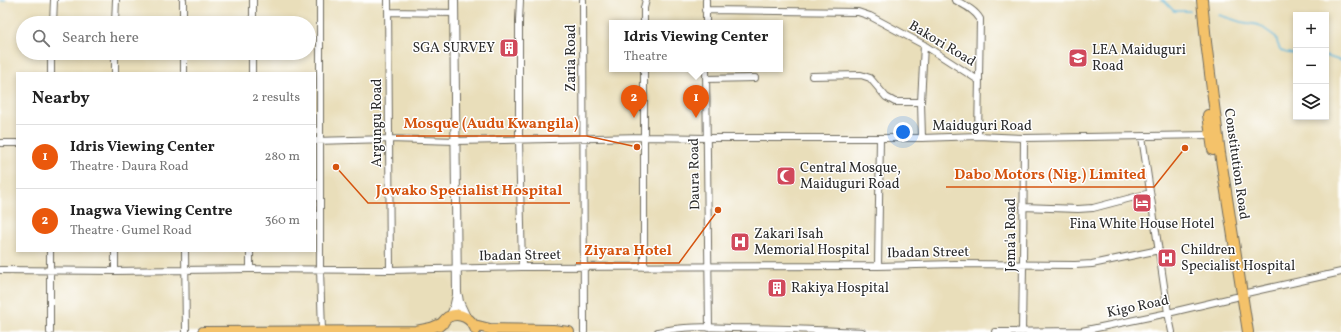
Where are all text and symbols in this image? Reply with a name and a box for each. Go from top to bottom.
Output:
map controls [1293,12,1329,120]
button: + [1293,12,1329,48]
search box [16,16,316,60]
street label: Bakori Road [905,17,979,72]
popup [609,20,783,72]
street label: Zaria Road [562,24,581,92]
icon: search [30,27,52,49]
text: Idris Viewing Center [624,27,768,48]
text: Search here [62,28,139,49]
building icon: SGA SURVEY [498,37,520,59]
place label: SGA SURVEY [412,39,495,58]
place label: LEA Maiduguri Road [1092,41,1186,76]
school or university icon: LEA Maiduguri Road [1067,47,1089,69]
text: Theatre [624,48,667,66]
button: − [1293,48,1329,84]
street label: Argungu Road [368,79,387,167]
button: layers [1293,84,1329,120]
pin: 2 [621,85,647,118]
pin: 1 [683,85,709,118]
text: Nearby [32,87,90,110]
text: 2 results [252,89,300,107]
street label: Constitution Road [1219,107,1253,221]
callout: Mosque (Audu Kwangila) [396,109,587,136]
text: Mosque (Audu Kwangila) [403,114,579,135]
street label: Maiduguri Road [932,117,1032,136]
your location [893,122,913,142]
text: Idris Viewing Center [70,137,215,158]
street label: Daura Road [685,138,705,210]
text: 1 [42,148,48,166]
text: 280 m [264,148,300,166]
text: Theatre · Daura Road [70,158,189,176]
place label: Central Mosque, Maiduguri Road [800,159,901,194]
callout: Dabo Motors (Nig.) Limited [946,160,1154,187]
mosque icon: Central Mosque, Maiduguri Road [775,165,797,187]
text: Dabo Motors (Nig.) Limited [954,165,1146,186]
callout: Jowako Specialist Hospital [368,176,570,203]
text: Jowako Specialist Hospital [375,181,562,202]
hotel icon: Fina White House Hotel [1131,192,1153,214]
street label: Jema'a Road [1002,198,1021,272]
text: Inagwa Viewing Centre [70,201,232,222]
text: 2 [42,212,48,230]
text: 360 m [265,212,300,230]
place label: Fina White House Hotel [1070,215,1214,234]
text: Theatre · Gumel Road [70,222,192,240]
place label: Zakari Isah Memorial Hospital [754,225,870,260]
hospital icon: Zakari Isah Memorial Hospital [729,231,751,253]
callout: Ziyara Hotel [576,236,679,263]
text: Ziyara Hotel [584,241,672,262]
place label: Children Specialist Hospital [1181,241,1295,276]
street label: Ibadan Street [887,243,969,263]
street label: Ibadan Street [479,246,561,266]
hospital icon: Children Specialist Hospital [1156,247,1178,269]
building icon: Rakiya Hospital [766,277,788,299]
place label: Rakiya Hospital [791,279,889,298]
street label: Kigo Road [1105,291,1171,323]

